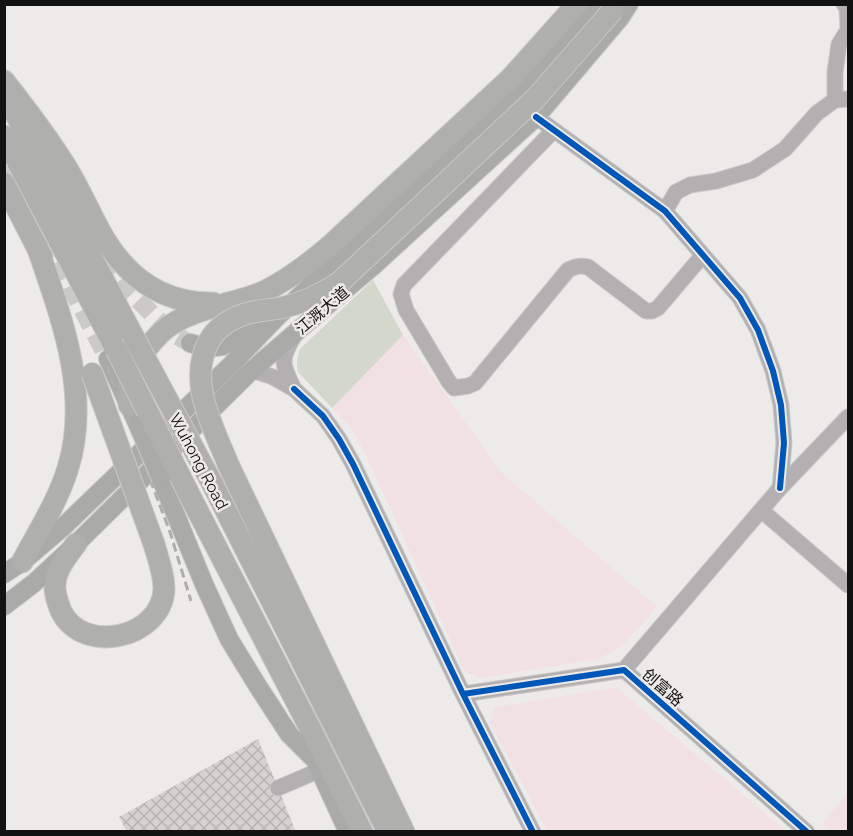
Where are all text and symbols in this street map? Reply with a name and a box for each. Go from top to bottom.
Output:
street label: 江溉大道 [292,283,353,338]
street label: Wuhong Road [165,410,232,513]
street label: 创富路 [638,664,687,710]

